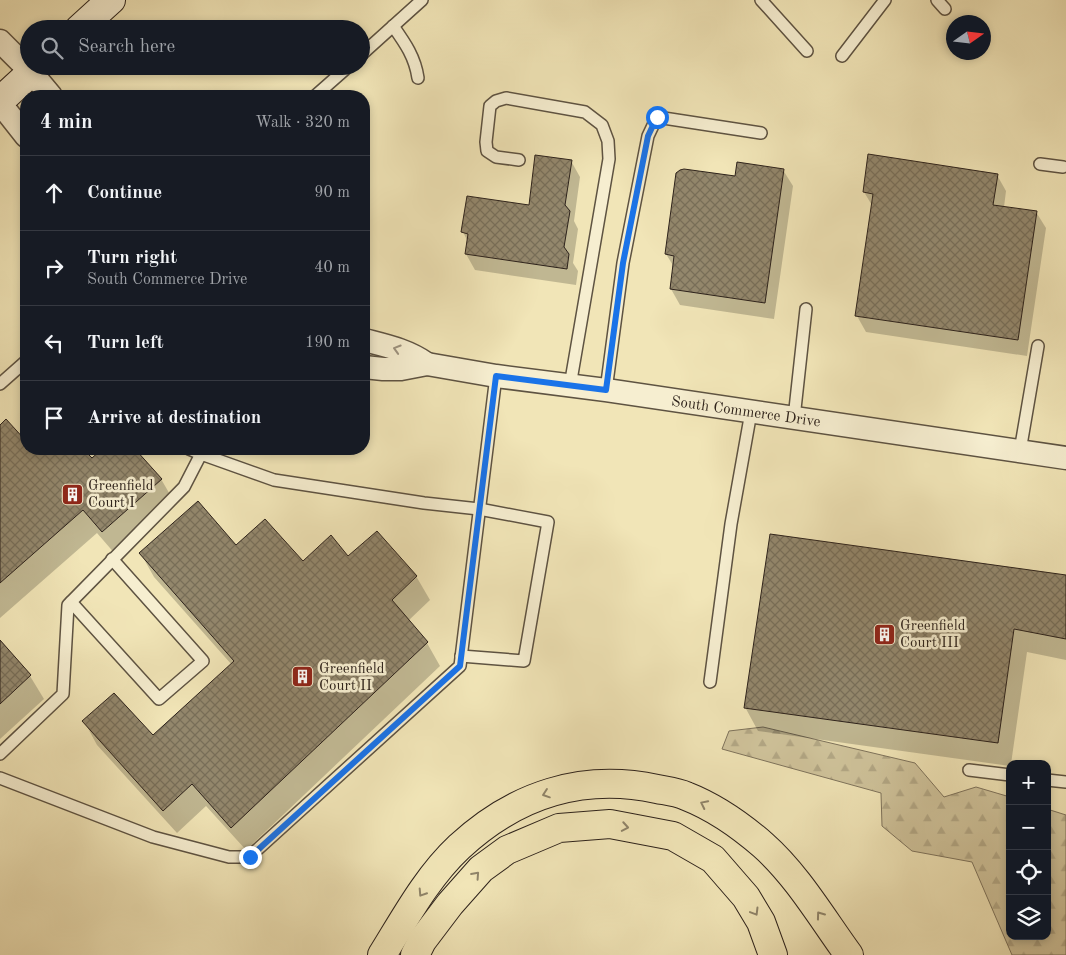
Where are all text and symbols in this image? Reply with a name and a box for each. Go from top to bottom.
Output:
north arrow [946,15,991,60]
search box [20,20,370,75]
icon: search [38,34,66,62]
text: Search here [78,38,175,57]
route start [646,106,669,129]
text: 4 min [40,112,93,133]
text: Walk · 320 m [255,115,350,131]
icon: ahead [40,179,68,207]
text: Continue [87,184,162,203]
text: 90 m [314,185,350,201]
text: Turn right [87,249,177,268]
icon: right [40,254,68,282]
text: 40 m [314,260,350,276]
text: South Commerce Drive [87,272,247,288]
icon: left [40,329,68,357]
text: Turn left [87,334,164,353]
text: 190 m [305,335,350,351]
one-way arrow [393,344,401,354]
street label: South Commerce Drive [670,395,821,430]
icon: arrive [40,404,68,432]
text: Arrive at destination [87,409,261,428]
place label: Greenfield Court I [88,479,154,511]
building icon: Greenfield Court I [60,482,84,506]
place label: Greenfield Court III [900,619,966,651]
building icon: Greenfield Court III [872,622,896,646]
place label: Greenfield Court II [319,662,385,694]
building icon: Greenfield Court II [291,665,315,689]
map controls [1006,760,1051,940]
button: + [1006,760,1051,805]
one-way arrow [543,788,551,798]
one-way arrow [700,800,709,811]
button: − [1006,805,1051,850]
one-way arrow [621,822,629,832]
route end [239,846,262,869]
button: locate [1006,850,1051,895]
one-way arrow [470,871,479,880]
one-way arrow [419,888,428,897]
button: layers [1006,895,1051,940]
one-way arrow [748,906,758,915]
one-way arrow [817,912,826,921]

